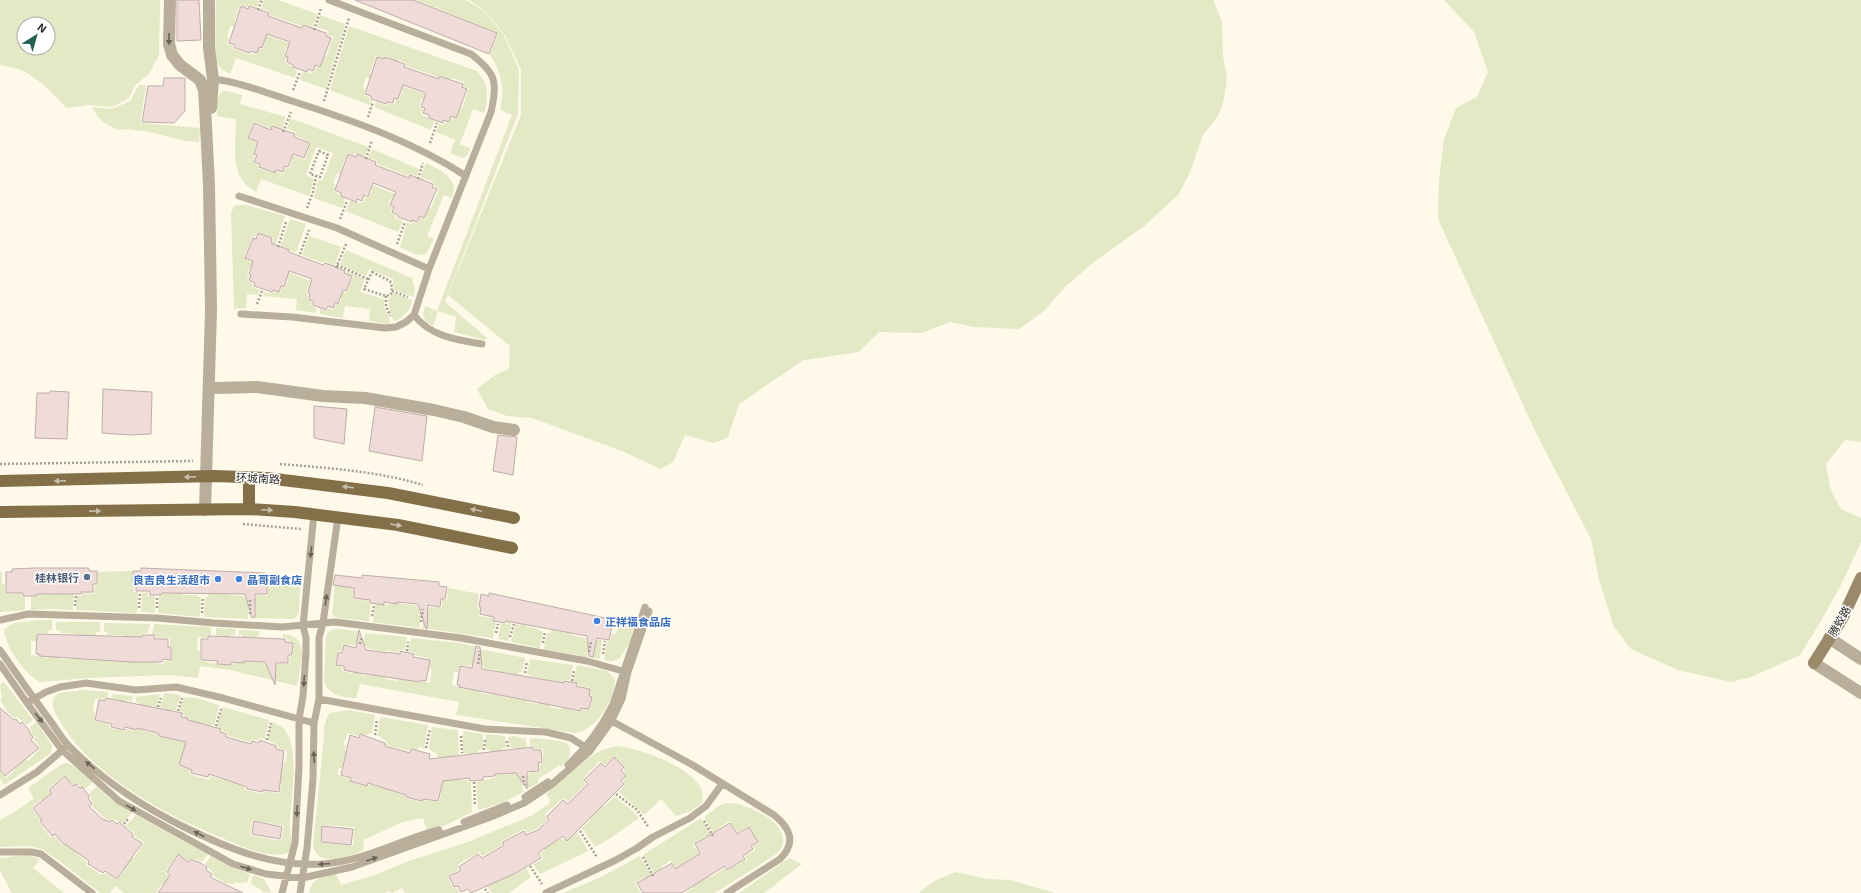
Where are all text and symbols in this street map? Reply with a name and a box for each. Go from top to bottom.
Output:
north arrow [16,16,56,56]
text: N [35,20,49,35]
one-way arrow [166,33,172,46]
street label: 环城南路 [236,470,280,486]
one-way arrow [183,474,196,480]
one-way arrow [53,478,66,484]
one-way arrow [342,484,354,490]
one-way arrow [261,506,273,513]
one-way arrow [469,506,482,512]
one-way arrow [89,508,102,514]
one-way arrow [390,522,402,528]
one-way arrow [308,546,314,558]
place label: 桂林银行 [35,571,79,584]
marker: 桂林银行 [82,572,92,582]
place label: 良吉良生活超市 [133,573,210,586]
place label: 晶哥副食店 [247,573,302,586]
marker: 良吉良生活超市 [213,574,223,584]
marker: 晶哥副食店 [234,574,244,584]
one-way arrow [323,594,329,606]
street label: 腾蛟路 [1825,603,1853,639]
place label: 正祥福食品店 [605,615,671,628]
marker: 正祥福食品店 [592,616,602,626]
one-way arrow [301,675,308,688]
one-way arrow [34,713,43,724]
one-way arrow [311,750,317,763]
one-way arrow [84,760,95,769]
one-way arrow [125,805,137,812]
one-way arrow [293,805,300,817]
one-way arrow [193,831,205,837]
one-way arrow [367,856,379,862]
one-way arrow [318,860,330,867]
one-way arrow [240,865,252,871]

